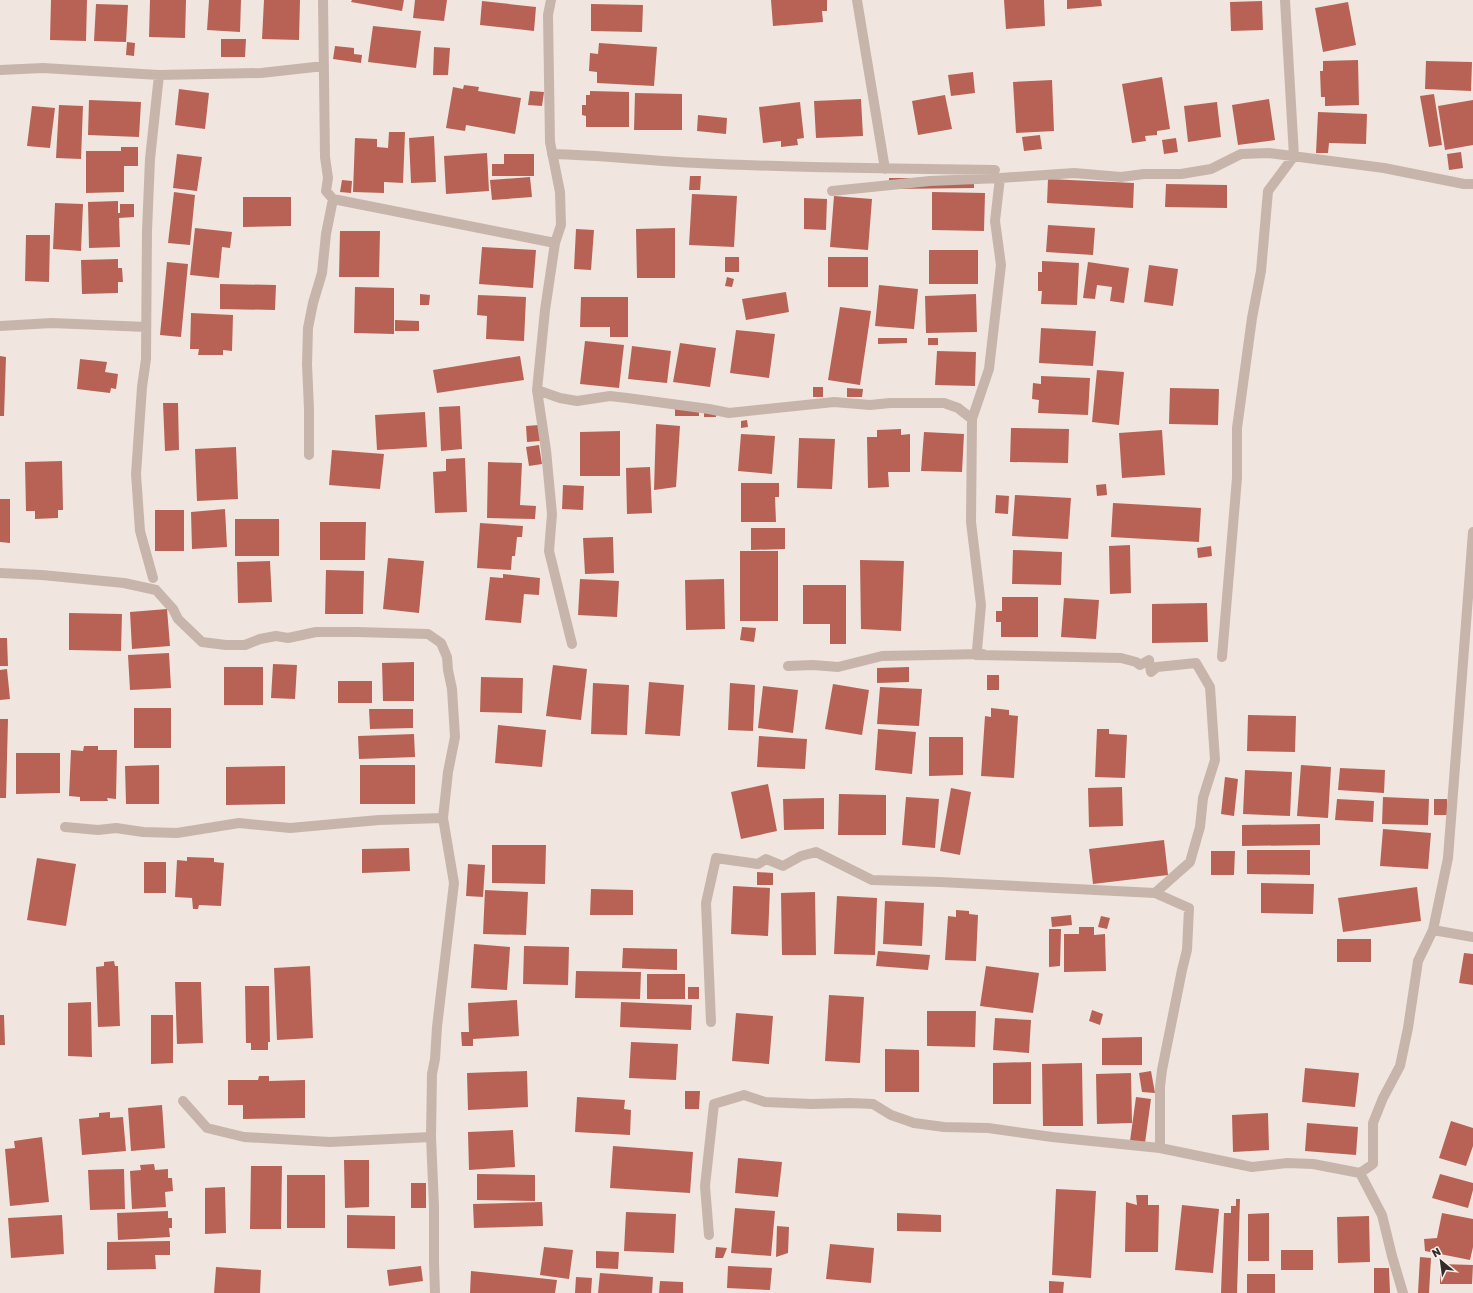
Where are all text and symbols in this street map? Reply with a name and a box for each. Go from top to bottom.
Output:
north arrow [1421,1241,1461,1281]
text: N [1430,1245,1443,1260]

